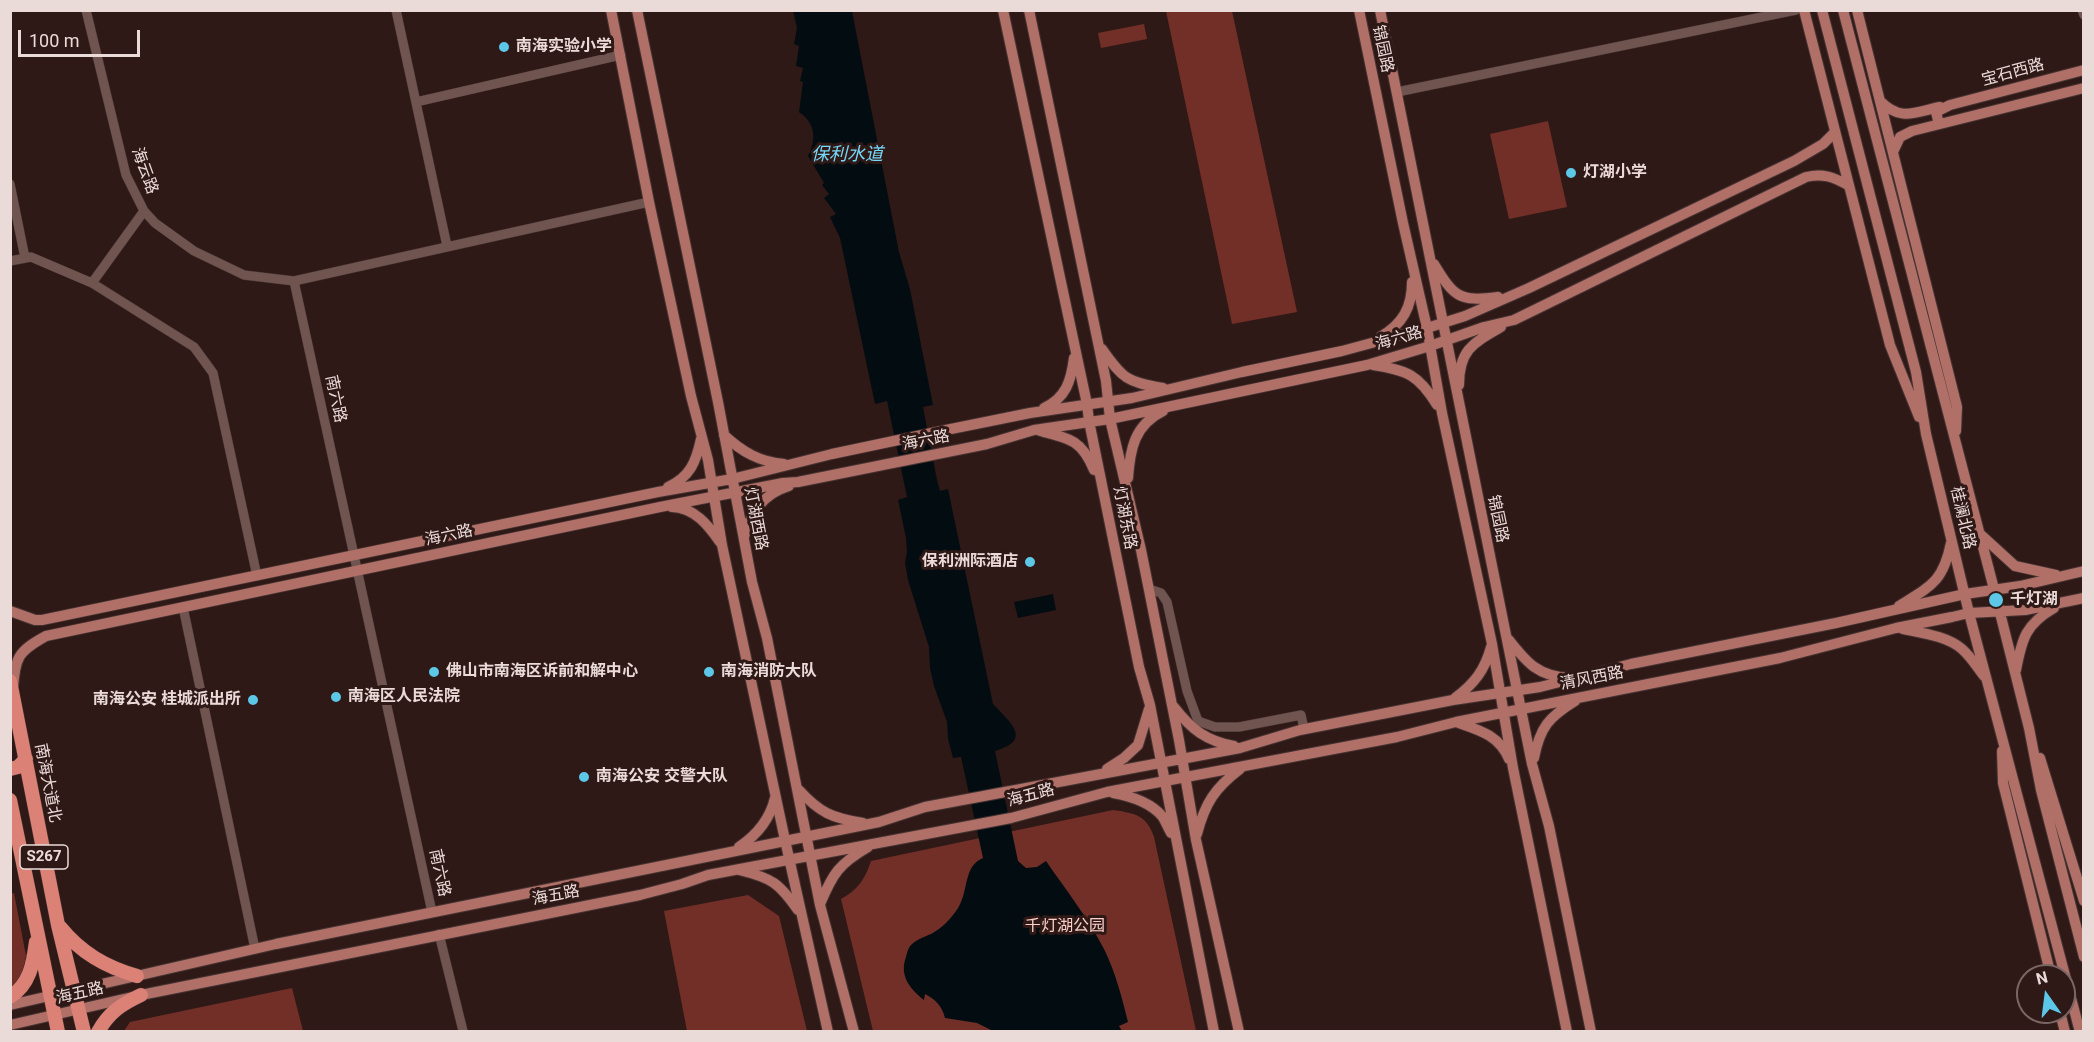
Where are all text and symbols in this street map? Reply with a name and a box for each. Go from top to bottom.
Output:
scale bar [21,18,142,56]
street label: 锦园路 [1368,24,1396,74]
text: 100 m [29,30,80,51]
place label: 南海实验小学 [516,37,612,57]
marker: 南海实验小学 [497,40,511,54]
street label: 宝石西路 [1980,55,2046,91]
water label: 保利水道 [811,144,883,166]
street label: 海云路 [127,145,161,197]
place label: 灯湖小学 [1583,163,1647,183]
marker: 灯湖小学 [1564,166,1578,180]
street label: 海六路 [1373,323,1425,355]
street label: 南六路 [321,374,349,424]
street label: 海六路 [901,427,951,455]
street label: 灯湖东路 [1108,485,1140,551]
street label: 桂澜北路 [1945,485,1979,551]
street label: 灯湖西路 [739,486,771,552]
street label: 锦园路 [1483,494,1511,544]
street label: 海六路 [424,522,474,550]
place label: 保利洲际酒店 [922,552,1018,572]
marker: 保利洲际酒店 [1023,555,1037,569]
place label: 千灯湖 [2010,590,2058,610]
marker: 千灯湖 [1987,591,2005,609]
place label: 佛山市南海区诉前和解中心 [446,662,638,682]
place label: 南海消防大队 [721,662,817,682]
street label: 清风西路 [1559,663,1625,695]
marker: 佛山市南海区诉前和解中心 [427,665,441,679]
marker: 南海消防大队 [702,665,716,679]
place label: 南海区人民法院 [348,687,460,707]
place label: 南海公安 桂城派出所 [93,690,241,710]
marker: 南海区人民法院 [329,690,343,704]
marker: 南海公安 桂城派出所 [246,693,260,707]
street label: 南海大道北 [30,742,64,824]
place label: 南海公安 交警大队 [596,767,728,787]
marker: 南海公安 交警大队 [577,770,591,784]
street label: 海五路 [1005,781,1057,811]
road number: S267 [20,845,68,869]
street label: 南六路 [425,848,453,898]
street label: 海五路 [531,882,581,910]
park label: 千灯湖公园 [1025,917,1105,937]
north arrow [2016,964,2076,1024]
text: N [2034,967,2050,989]
street label: 海五路 [54,979,106,1009]

